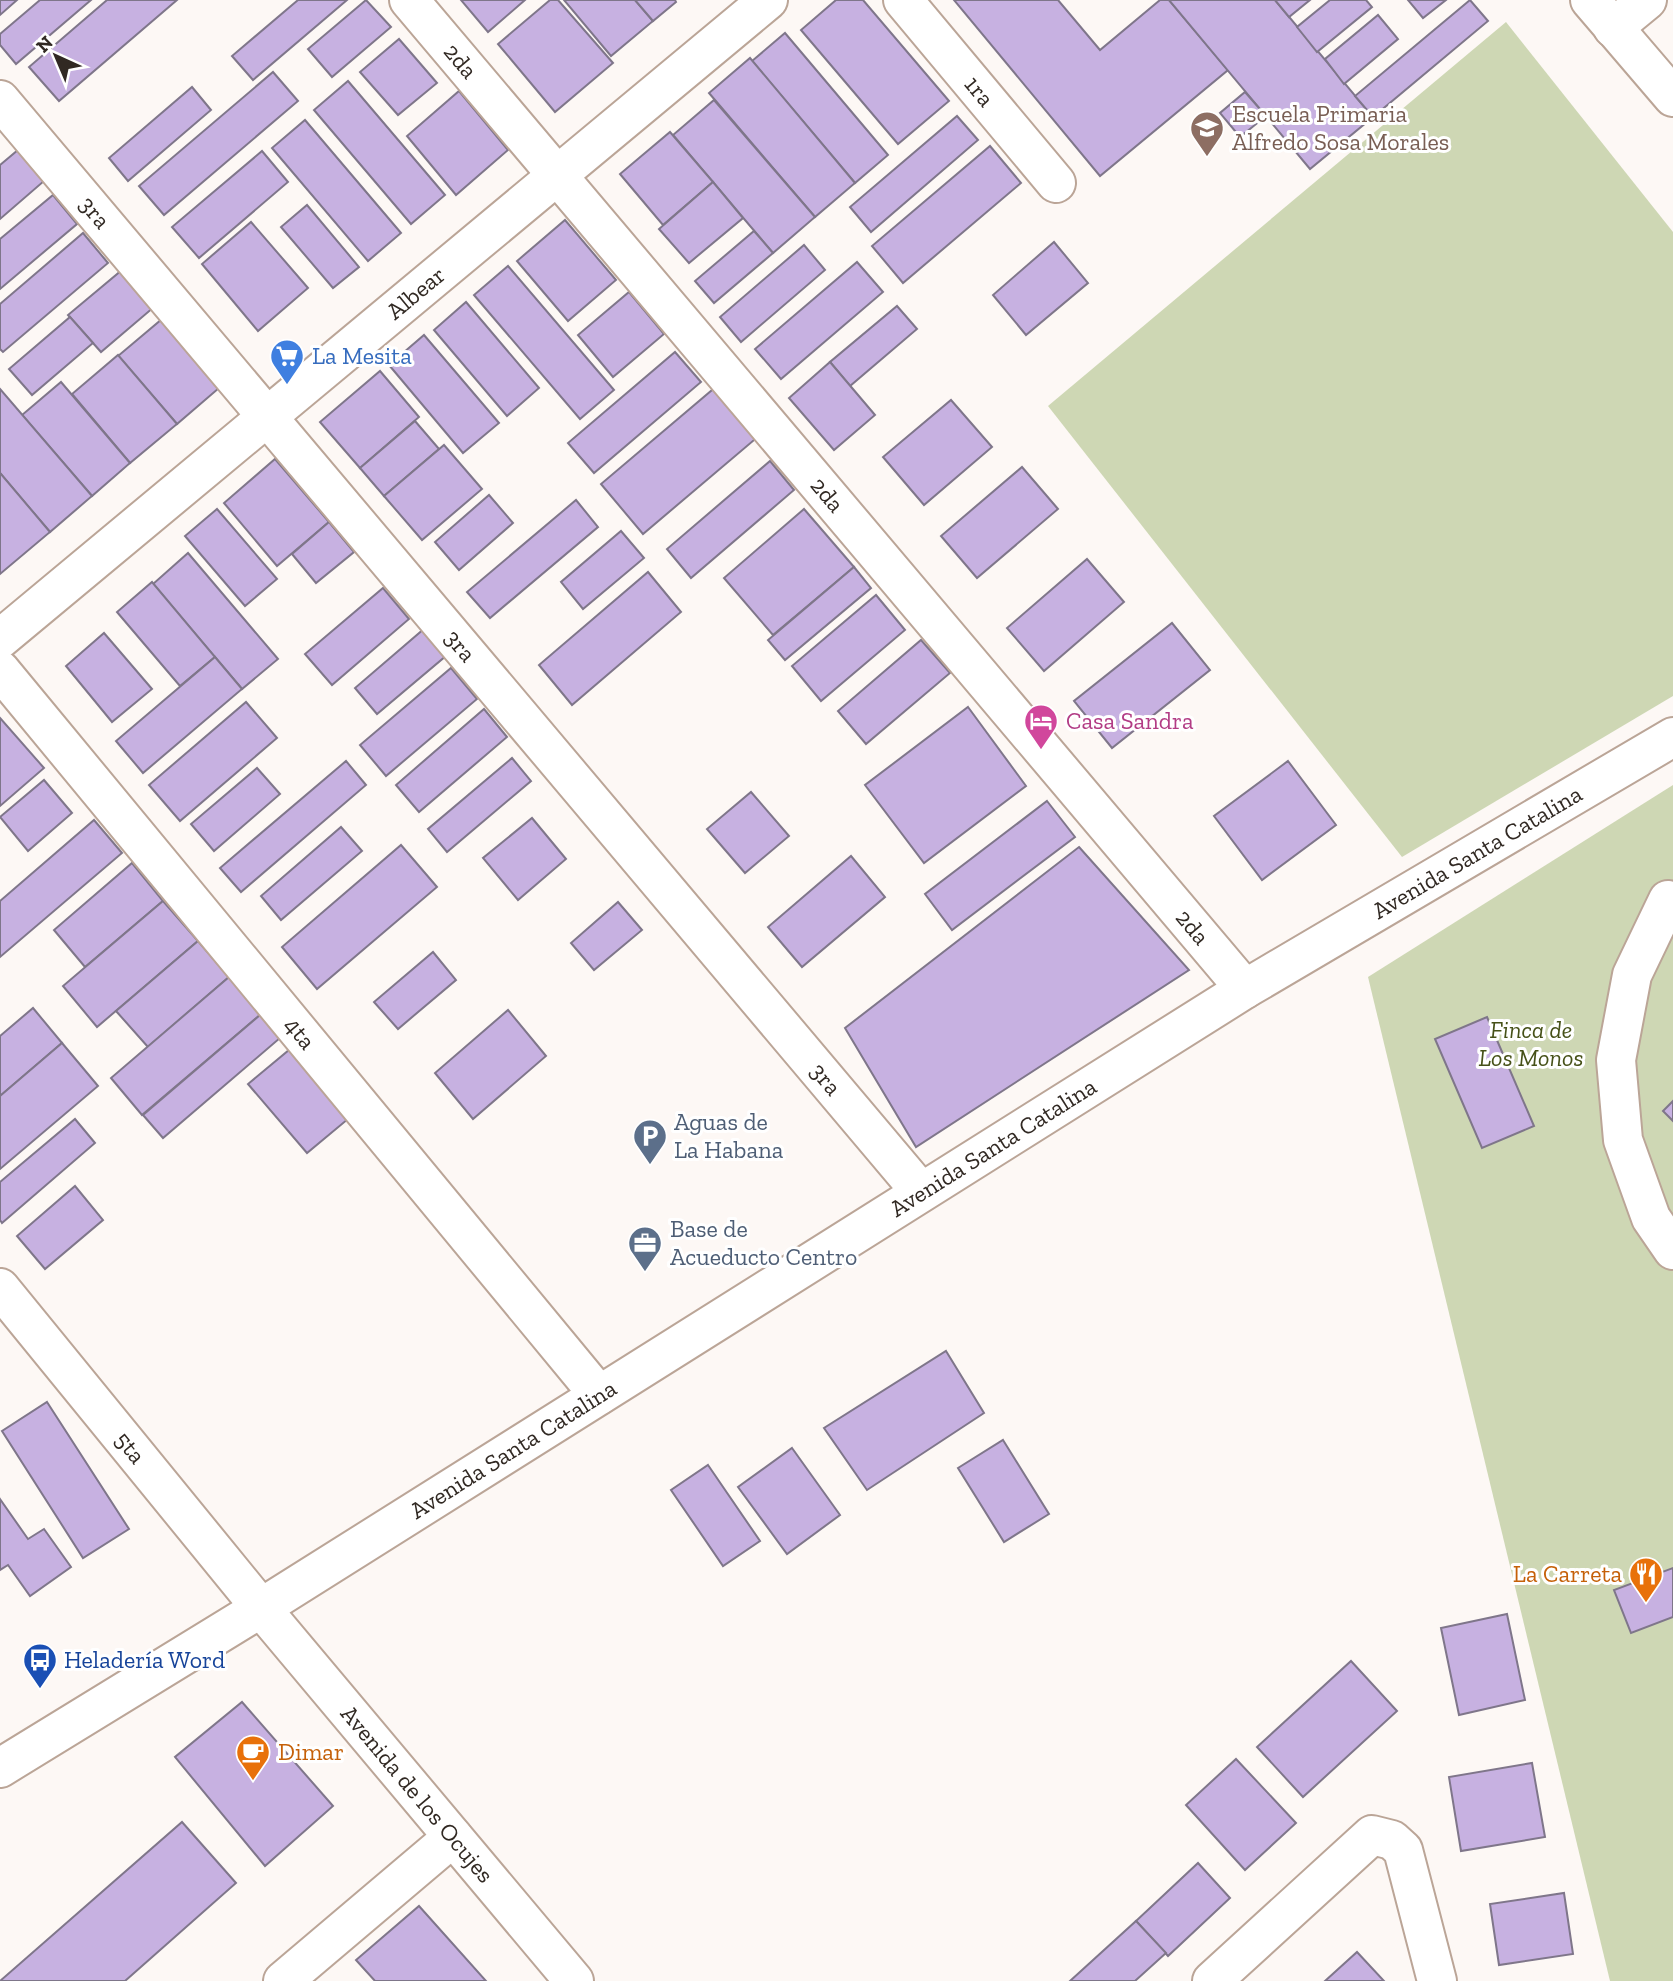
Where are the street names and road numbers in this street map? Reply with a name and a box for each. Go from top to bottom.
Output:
street label: 2da [438,37,484,85]
street label: 1ra [959,70,1001,112]
street label: 3ra [73,190,117,234]
street label: Albear [380,260,451,325]
street label: 2da [805,471,851,518]
street label: 3ra [439,623,483,668]
street label: Avenida Santa Catalina [1367,779,1587,925]
street label: 2da [1170,903,1216,951]
street label: 4ta [279,1011,322,1055]
street label: 3ra [804,1057,848,1101]
street label: Avenida Santa Catalina [884,1071,1102,1223]
street label: Avenida Santa Catalina [404,1373,622,1525]
street label: 5ta [109,1425,152,1470]
street label: Avenida de los Ocujes [335,1699,500,1889]

